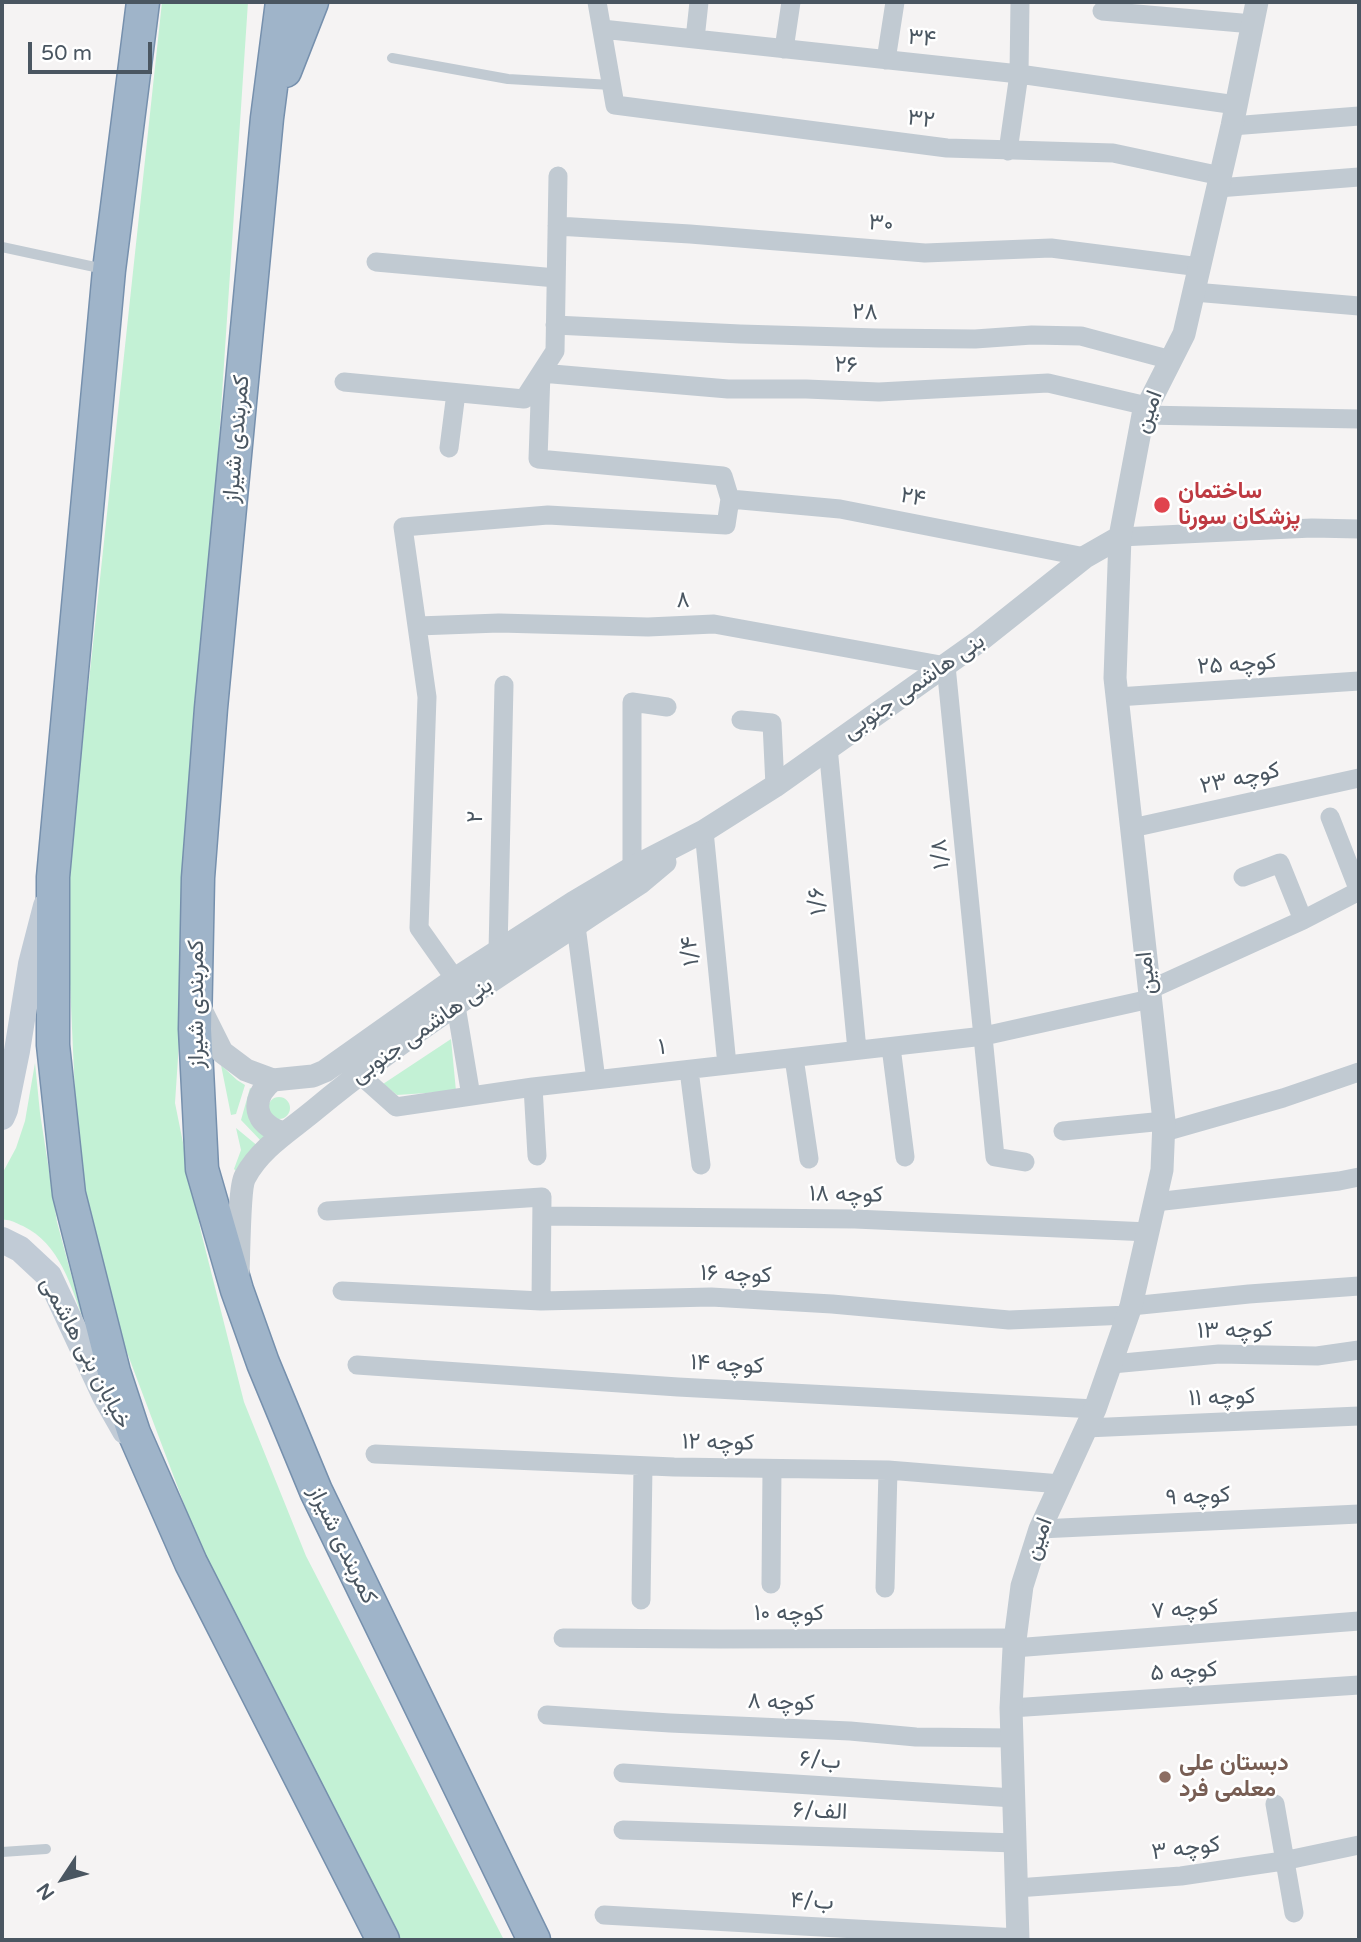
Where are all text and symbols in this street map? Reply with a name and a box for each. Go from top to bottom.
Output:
street label: ۳۴ [906,24,938,54]
scale bar [32,28,156,72]
text: 50 m [41,41,92,66]
street label: ۳۲ [906,105,936,135]
street label: ۳۰ [867,209,895,239]
street label: ۲۸ [852,299,878,327]
street label: ۲۶ [834,352,858,380]
street label: کمربندی شیراز [218,374,256,504]
street label: امین [1129,387,1169,437]
place label: ساختمان پزشکان سورنا [1178,478,1301,532]
street label: ۲۴ [898,482,928,514]
marker: ساختمان پزشکان سورنا [1152,495,1172,515]
street label: ۸ [676,587,690,615]
street label: بنی هاشمی جنوبی [838,628,990,746]
street label: کوچه ۲۵ [1196,648,1278,682]
street label: کوچه ۲۳ [1198,757,1282,801]
street label: ۲ [462,811,490,823]
street label: ۱/۸ [926,837,956,871]
street label: ۱/۶ [803,886,833,916]
street label: ۱/۴ [676,935,706,967]
street label: کمربندی شیراز [183,940,211,1068]
street label: امین [1131,950,1163,996]
street label: بنی هاشمی جنوبی [346,972,498,1090]
street label: ۱ [657,1034,667,1062]
street label: کوچه ۱۸ [809,1181,883,1209]
street label: کوچه ۱۶ [700,1260,772,1290]
street label: خیابان بنی هاشمی [33,1272,137,1434]
street label: کوچه ۱۳ [1197,1317,1273,1345]
street label: کوچه ۱۴ [690,1349,764,1381]
street label: کوچه ۱۱ [1188,1383,1256,1413]
street label: کوچه ۱۲ [682,1429,754,1457]
street label: کمربندی شیراز [301,1481,383,1609]
street label: کوچه ۹ [1165,1482,1231,1512]
street label: امین [1019,1514,1059,1564]
street label: کوچه ۷ [1150,1594,1220,1626]
street label: کوچه ۱۰ [754,1600,824,1628]
street label: کوچه ۵ [1149,1656,1219,1688]
street label: کوچه ۸ [747,1688,815,1718]
street label: ب/۶ [798,1746,842,1776]
place label: دبستان علی معلمی فرد [1179,1750,1289,1804]
marker: دبستان علی معلمی فرد [1157,1769,1173,1785]
street label: ۶/الف [792,1797,848,1827]
street label: کوچه ۳ [1150,1831,1222,1867]
north arrow [28,1844,98,1914]
text: N [33,1879,59,1904]
street label: ۴/ب [790,1887,834,1917]

